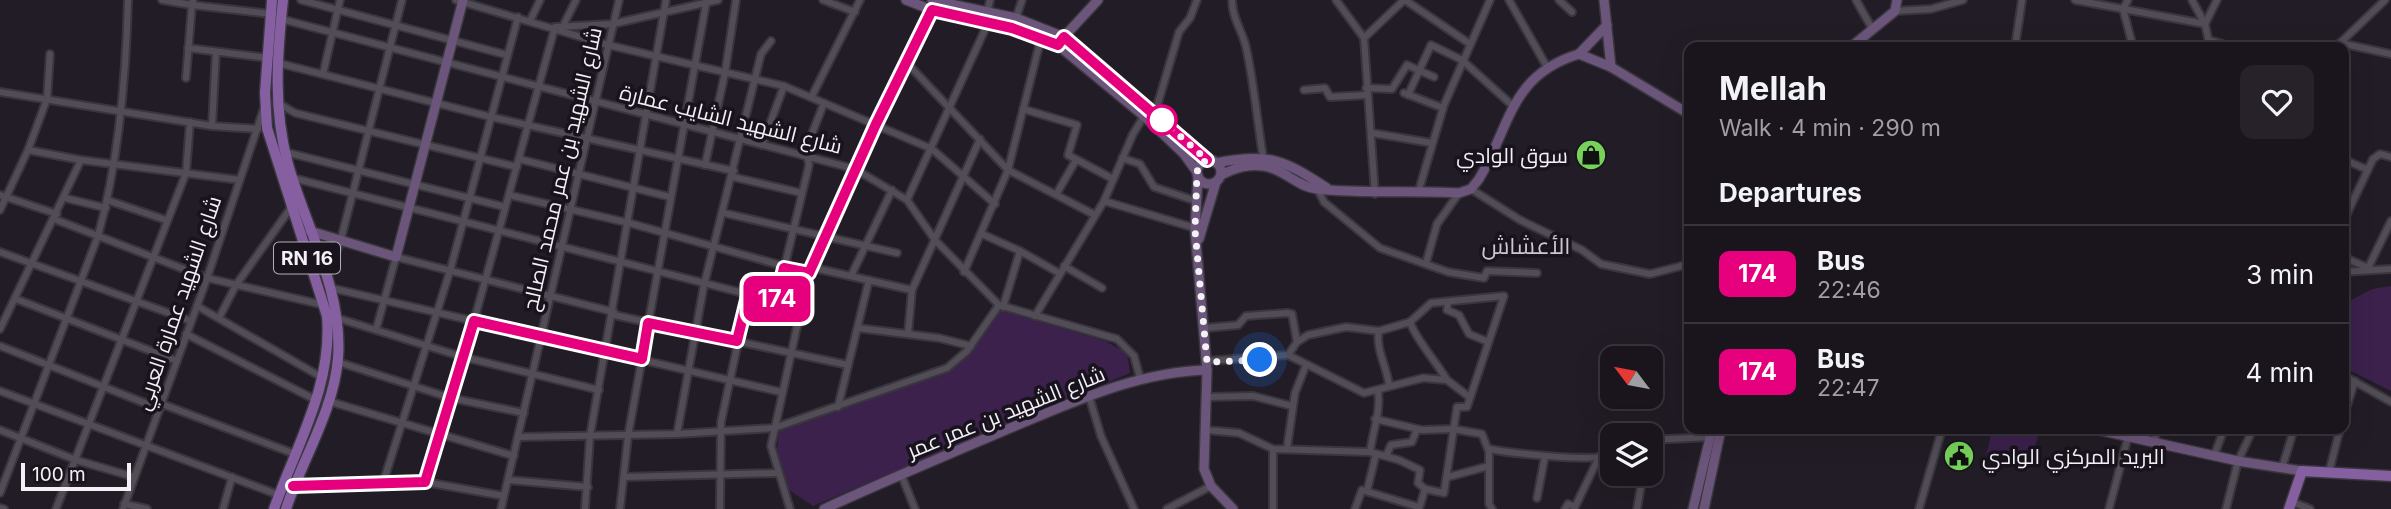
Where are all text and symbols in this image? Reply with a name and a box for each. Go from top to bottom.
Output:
street label: شارع الشهيد بن عمر محمد الصالح [517,25,609,314]
button: heart [2240,65,2314,139]
text: Mellah [1719,68,1827,108]
street label: شارع الشهيد الشايب عمارة [617,79,845,161]
unlabelled marker [1147,105,1177,135]
text: Walk · 4 min · 290 m [1719,114,1941,142]
shop icon: سوق الوادي [1574,138,1608,172]
place label: سوق الوادي [1456,143,1568,172]
text: Departures [1719,177,1862,208]
street label: شارع الشهيد عمارة العربي [130,193,230,415]
district label: الأعشاش [1481,232,1571,260]
road number: RN 16 [274,242,340,274]
text: Bus [1817,245,1865,276]
text: 174 [1738,259,1777,288]
text: 3 min [2246,259,2314,290]
line badge: 174 [737,276,817,322]
text: 22:46 [1817,276,1881,304]
text: 174 [757,284,797,313]
your location [1242,342,1277,377]
text: Bus [1817,343,1865,374]
north arrow [1600,346,1662,410]
map controls [1600,346,1663,486]
text: 174 [1738,357,1777,386]
text: 4 min [2245,357,2314,388]
street label: شارع الشهيد بن عمر عمر [902,361,1109,465]
text: 22:47 [1817,374,1880,402]
button: layers [1600,423,1663,486]
public building icon: البريد المركزي الوادي [1942,439,1976,473]
place label: البريد المركزي الوادي [1982,444,2165,473]
scale bar [21,460,131,492]
text: 100 m [32,463,86,486]

